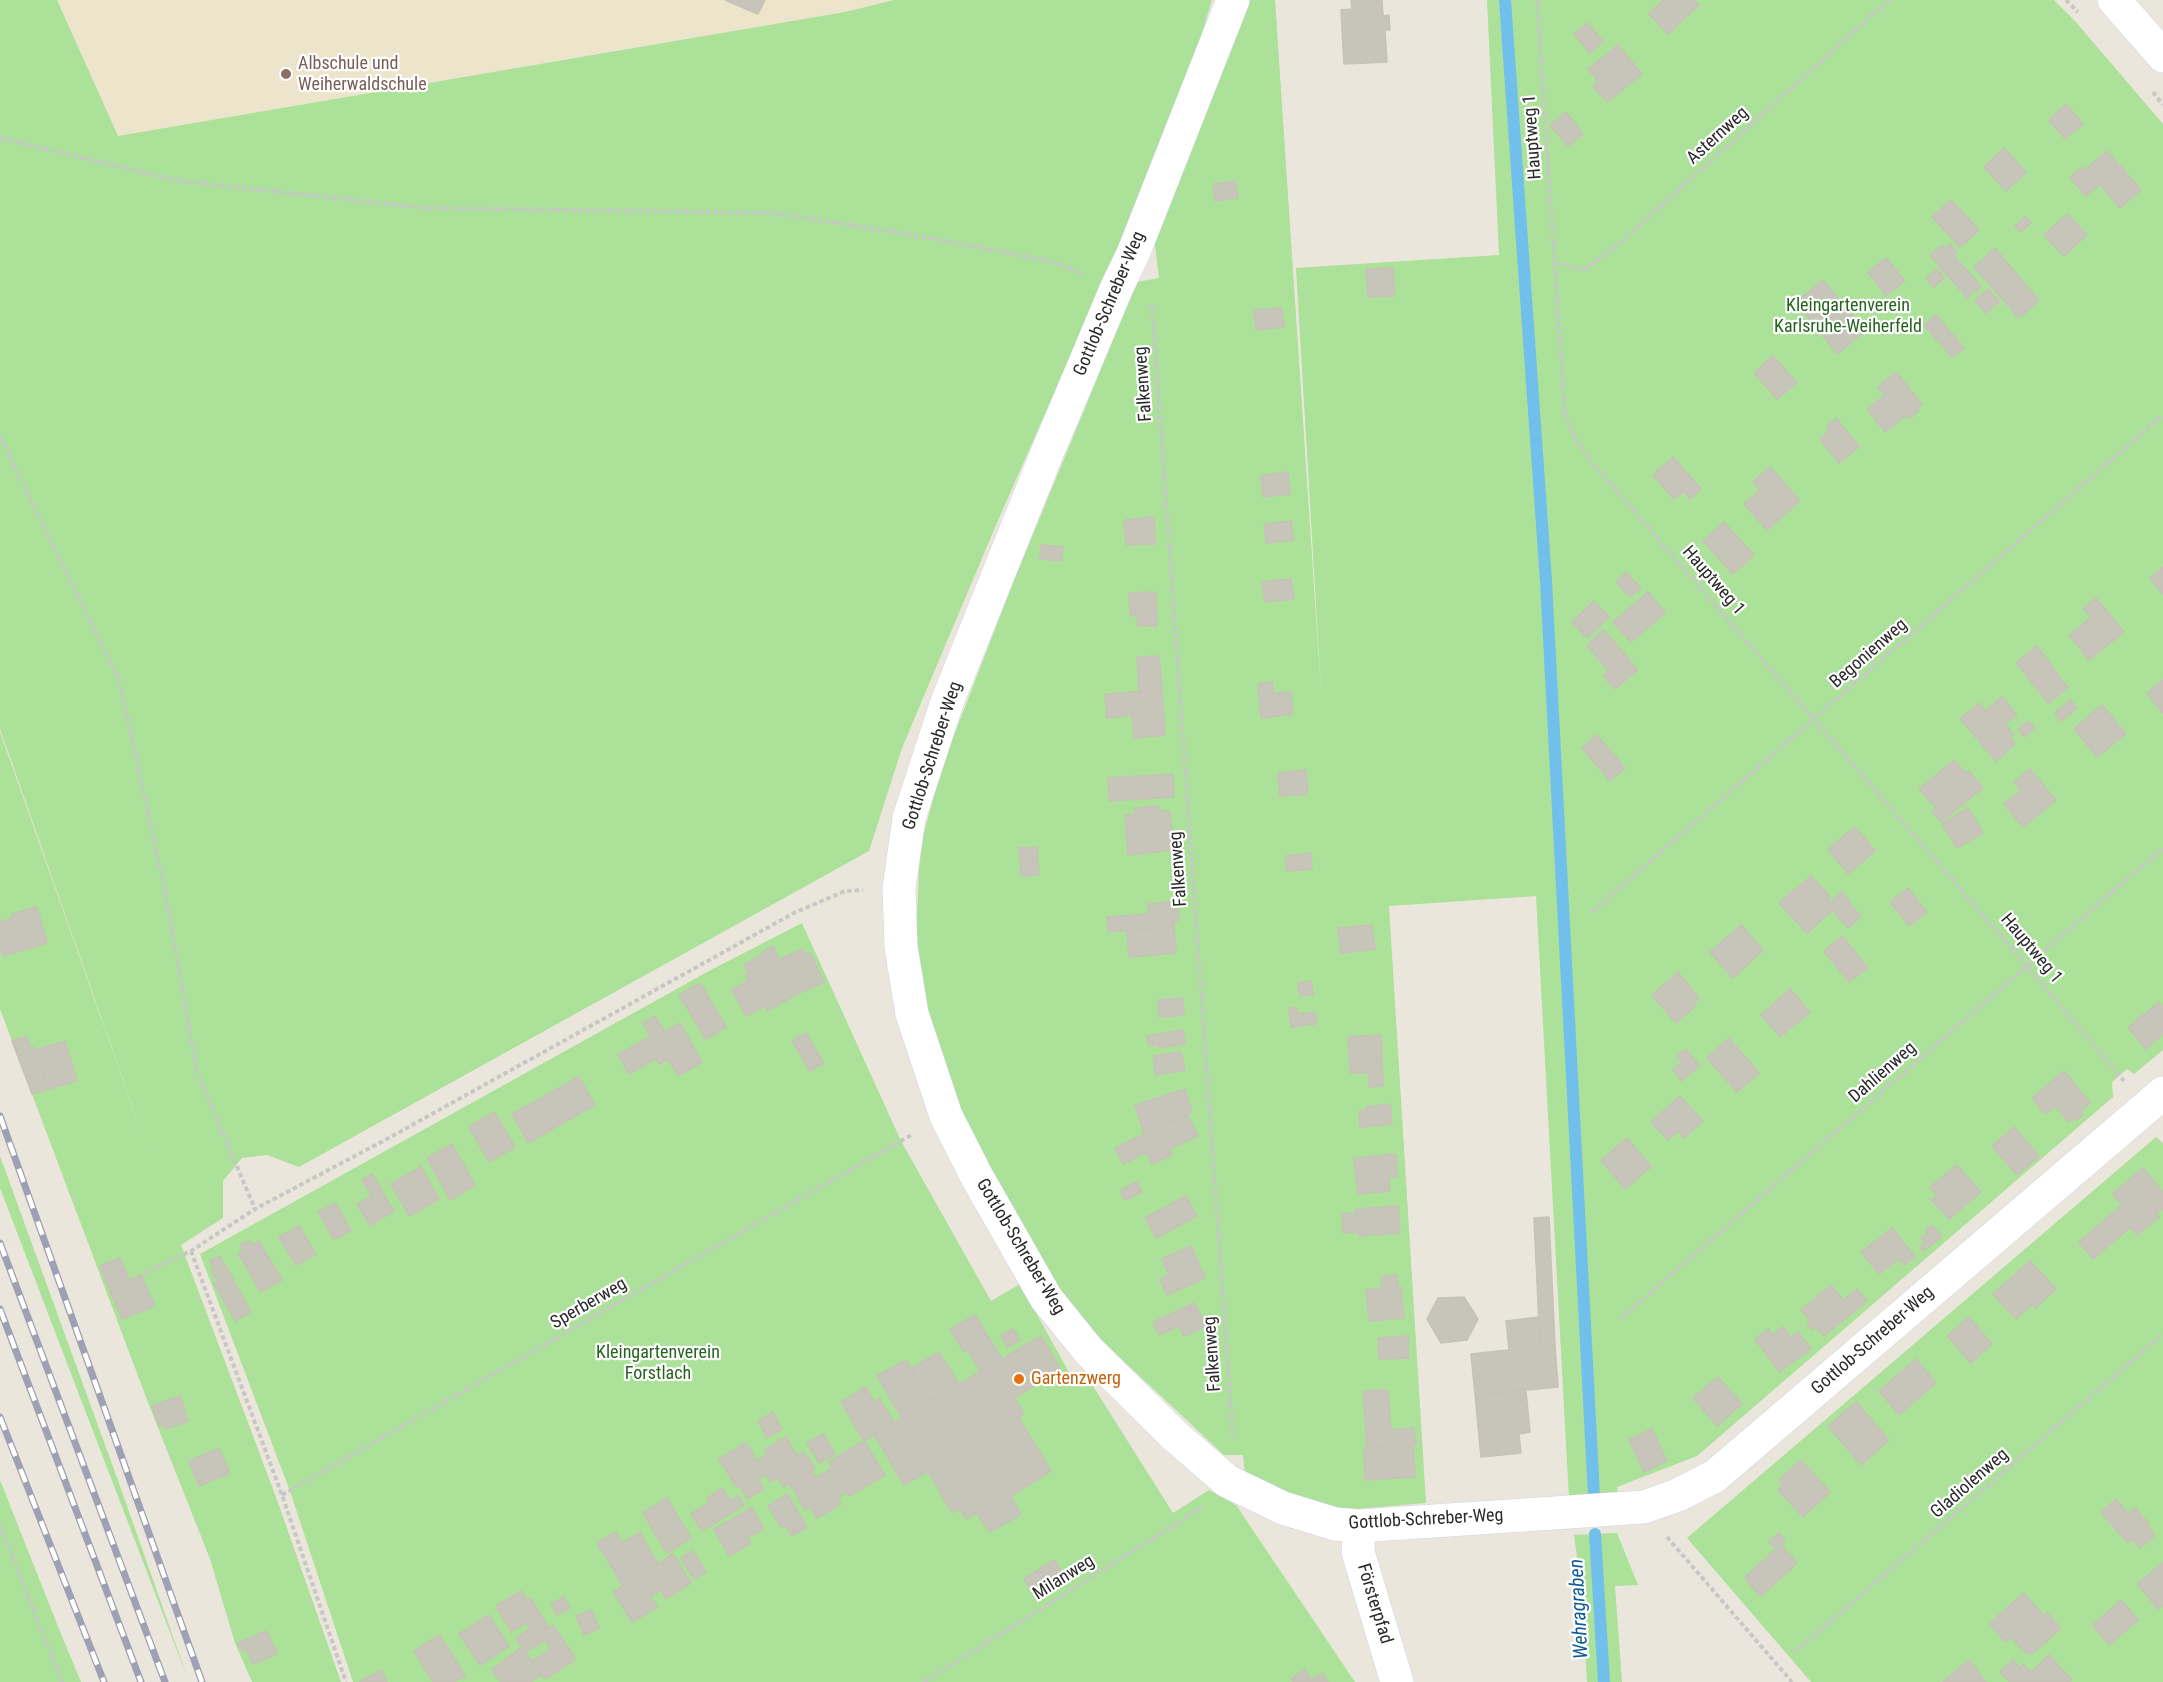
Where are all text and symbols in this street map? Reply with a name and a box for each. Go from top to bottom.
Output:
place label: Albschule und Weiherwaldschule [298,53,427,96]
marker: Albschule und Weiherwaldschule [279,67,293,81]
street label: Hauptweg 1 [1519,94,1547,180]
street label: Asternweg [1683,103,1753,169]
street label: Gottlob-Schreber-Weg [1070,228,1150,380]
park label: Kleingartenverein Karlsruhe-Weiherfeld [1774,295,1922,338]
street label: Falkenweg [1131,346,1157,422]
street label: Hauptweg 1 [1677,542,1749,620]
street label: Begonienweg [1826,615,1912,693]
street label: Gottlob-Schreber-Weg [899,679,967,833]
street label: Falkenweg [1166,831,1192,907]
street label: Hauptweg 1 [1995,910,2067,988]
street label: Dahlienweg [1845,1038,1921,1108]
street label: Gottlob-Schreber-Weg [971,1175,1069,1319]
street label: Sperberweg [547,1274,631,1334]
street label: Gottlob-Schreber-Weg [1807,1282,1939,1400]
street label: Falkenweg [1200,1316,1226,1392]
park label: Kleingartenverein Forstlach [596,1342,720,1384]
place label: Gartenzwerg [1031,1368,1121,1390]
marker: Gartenzwerg [1012,1372,1026,1386]
street label: Gladiolenweg [1927,1444,2013,1524]
street label: Gottlob-Schreber-Weg [1348,1505,1504,1535]
street label: Milanweg [1029,1551,1099,1605]
water label: Wehragraben [1565,1558,1595,1660]
street label: Försterpfad [1352,1561,1396,1647]

